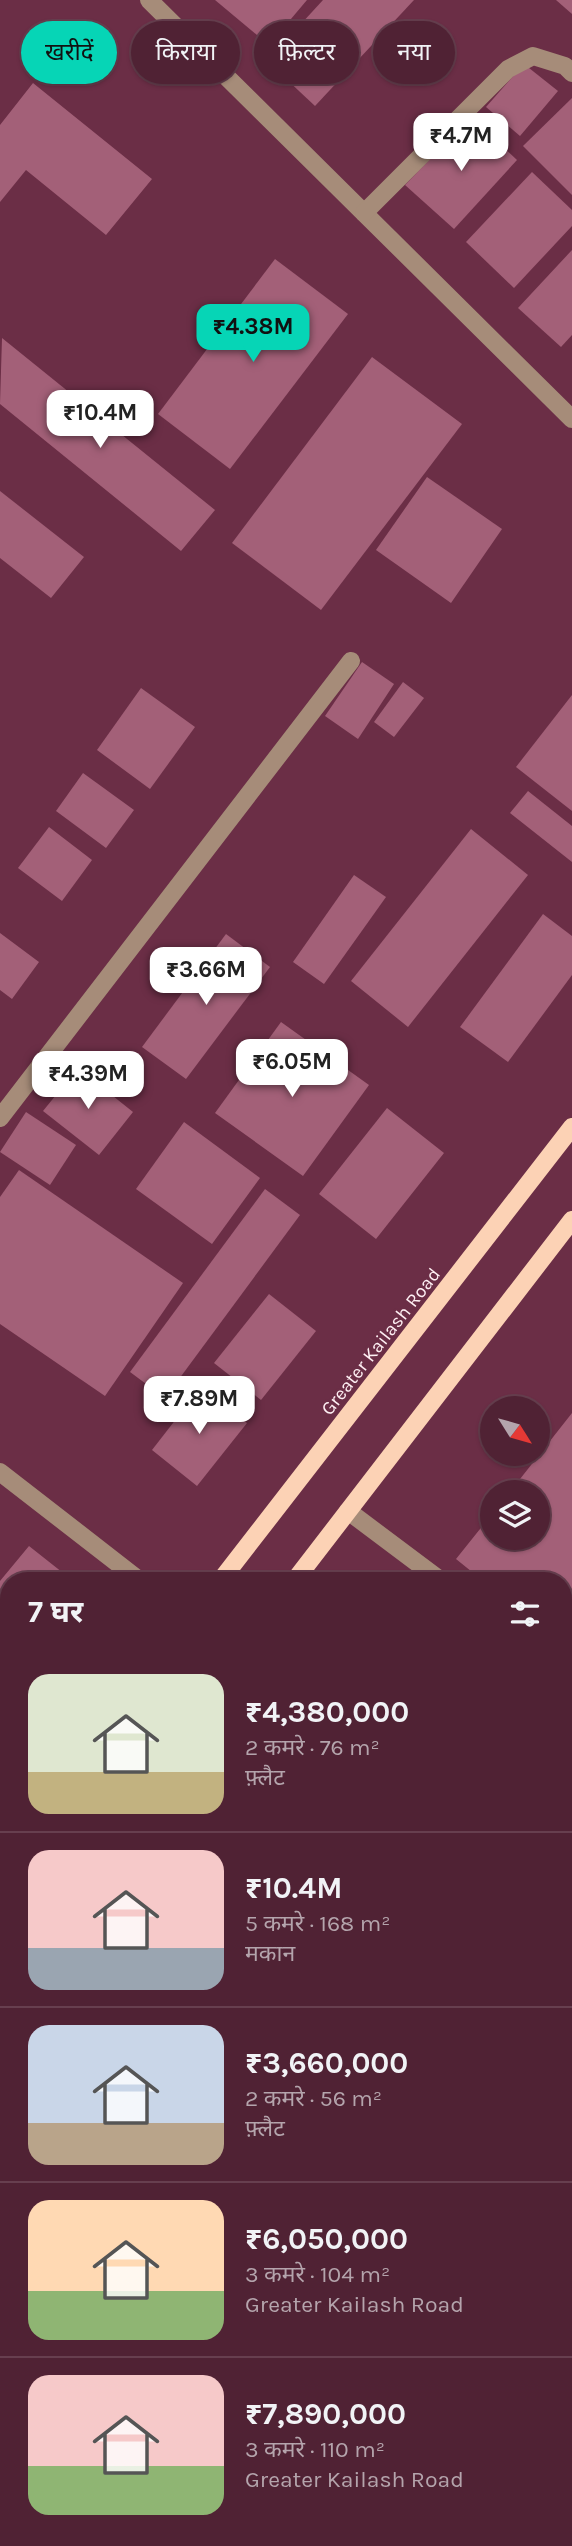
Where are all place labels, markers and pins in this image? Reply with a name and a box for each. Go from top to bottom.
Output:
pin: ₹4.7M [412,114,510,173]
pin: ₹4.38M [196,304,310,364]
pin: ₹10.4M [43,391,157,450]
pin: ₹3.66M [149,948,263,1007]
pin: ₹6.05M [235,1040,349,1099]
pin: ₹4.39M [31,1052,145,1111]
pin: ₹7.89M [142,1376,256,1436]

